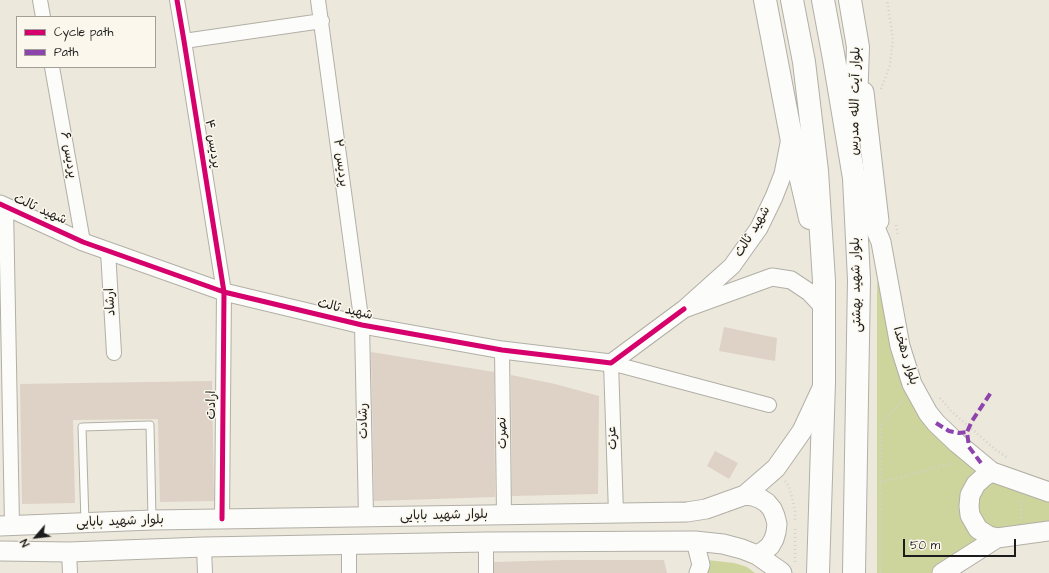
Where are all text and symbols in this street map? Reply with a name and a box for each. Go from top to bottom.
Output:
legend [16,16,156,68]
text: Cycle path [54,24,113,41]
text: Path [54,44,79,61]
street label: بلوار آیت الله مدرس [847,47,865,155]
street label: پردیس ۴ [200,118,224,170]
street label: پردیس ۶ [56,130,80,180]
street label: پردیس ۲ [329,138,351,188]
street label: شهید ثالث [11,191,69,229]
street label: شهید ثالث [732,204,774,260]
street label: بلوار شهید بهشتی [848,237,866,333]
street label: ارشاد [102,288,120,316]
street label: شهید ثالث [316,296,374,324]
street label: بلوار دهخدا [889,325,921,387]
street label: ارادت [204,390,220,420]
street label: رشادت [356,403,372,439]
street label: نصرت [495,417,511,449]
street label: عزت [605,426,621,450]
street label: بلوار شهید بابایی [400,507,488,525]
street label: بلوار شهید بابایی [76,513,164,531]
north arrow [16,517,56,557]
scale bar [905,531,1018,557]
text: N [17,536,33,549]
text: 50 m [910,537,940,554]

